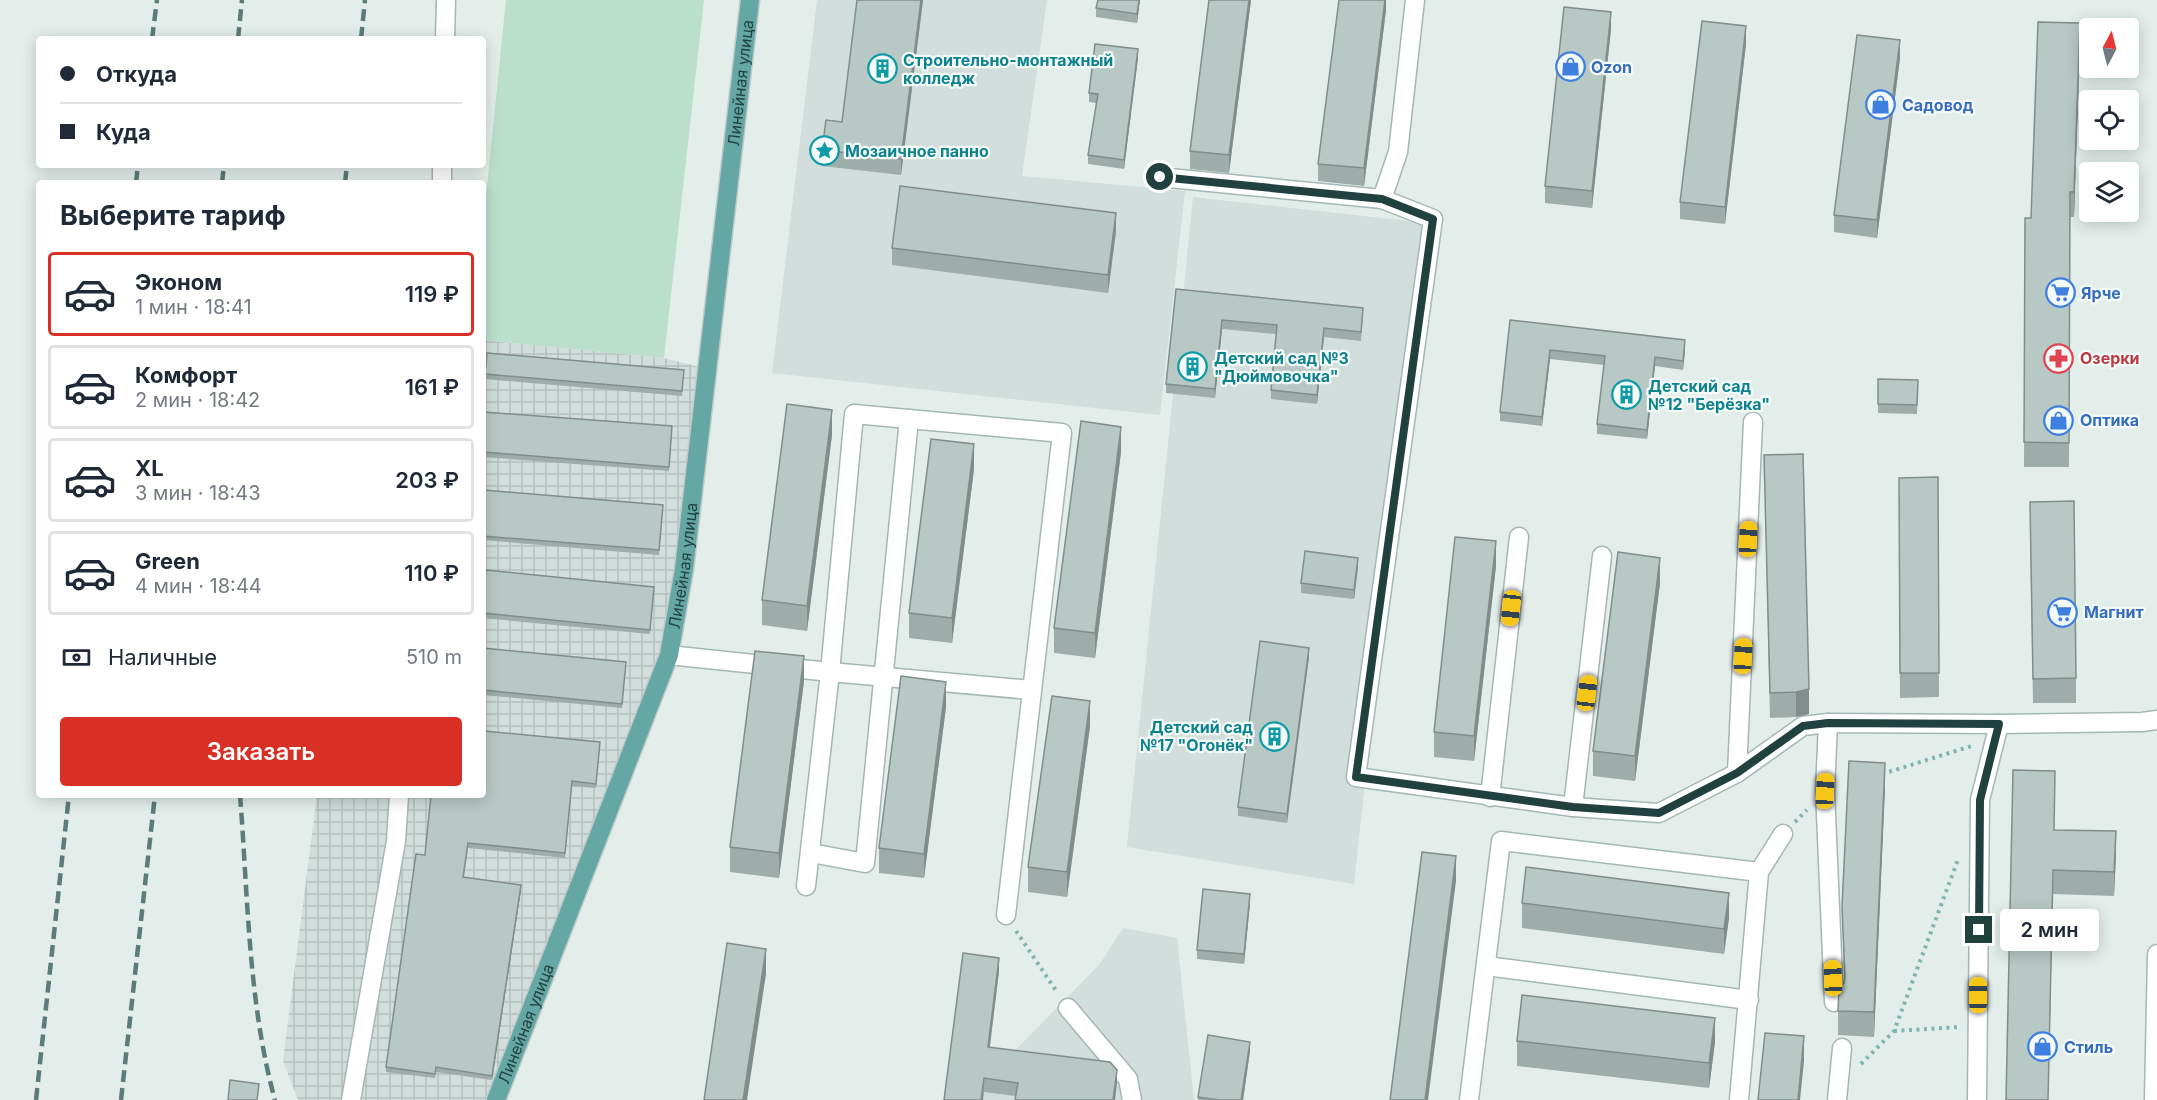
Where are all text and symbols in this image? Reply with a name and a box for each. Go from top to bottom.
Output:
north arrow [2079,18,2139,78]
map controls [2079,18,2139,222]
street label: Линейная улица [723,19,758,147]
place label: Строительно-монтажный колледж [903,50,1113,88]
shop icon: Ozon [1554,51,1586,83]
building icon: Строительно-монтажный колледж [866,53,898,85]
place label: Ozon [1591,57,1632,77]
text: Откуда [96,61,177,87]
shop icon: Садовод [1865,89,1897,121]
button: locate [2079,90,2139,150]
place label: Садовод [1902,95,1974,115]
text: Куда [96,119,151,145]
place icon: Мозаичное панно [808,135,840,167]
place label: Мозаичное панно [845,141,989,161]
button: layers [2079,162,2139,222]
route start [1146,163,1173,190]
text: Выберите тариф [60,199,286,232]
icon: car [63,267,117,321]
text: Эконом [135,269,222,295]
supermarket icon: Ярче [2044,277,2076,309]
text: 119 ₽ [405,281,459,307]
place label: Ярче [2081,283,2121,303]
text: 1 мин · 18:41 [135,295,252,319]
pharmacy icon: Озерки [2043,342,2075,374]
place label: Детский сад №3 "Дюймовочка" [1214,348,1349,386]
place label: Озерки [2080,348,2140,368]
building icon: Детский сад №3 "Дюймовочка" [1177,351,1209,383]
icon: car [63,360,117,414]
text: Комфорт [135,362,237,388]
text: 161 ₽ [405,374,459,400]
place label: Детский сад №12 "Берёзка" [1648,376,1770,414]
building icon: Детский сад №12 "Берёзка" [1611,379,1643,411]
text: 2 мин · 18:42 [135,388,260,412]
shop icon: Оптика [2043,404,2075,436]
place label: Оптика [2080,410,2139,430]
icon: car [63,453,117,507]
text: XL [135,455,164,481]
text: 203 ₽ [395,467,459,493]
text: 3 мин · 18:43 [135,481,261,505]
street label: Линейная улица [664,502,702,630]
car [1738,521,1758,557]
icon: car [63,546,117,600]
text: Green [135,548,200,574]
text: 110 ₽ [404,560,459,586]
text: 4 мин · 18:44 [135,574,262,598]
car [1500,589,1522,627]
supermarket icon: Магнит [2047,596,2079,628]
place label: Магнит [2084,602,2144,622]
car [1733,638,1753,674]
icon: cash [60,641,93,674]
text: Наличные [108,644,217,670]
text: 510 m [406,645,462,669]
car [1576,674,1598,712]
button: Заказать [60,717,462,786]
place label: Детский сад №17 "Огонёк" [1140,717,1253,755]
building icon: Детский сад №17 "Огонёк" [1258,720,1290,752]
car [1815,773,1835,809]
callout: 2 мин [2000,909,2099,951]
route end [1965,916,1992,943]
text: 2 мин [2021,918,2078,942]
car [1823,960,1843,996]
street label: Линейная улица [493,961,558,1086]
car [1969,977,1987,1013]
shop icon: Стиль [2027,1031,2059,1063]
place label: Стиль [2064,1037,2113,1057]

